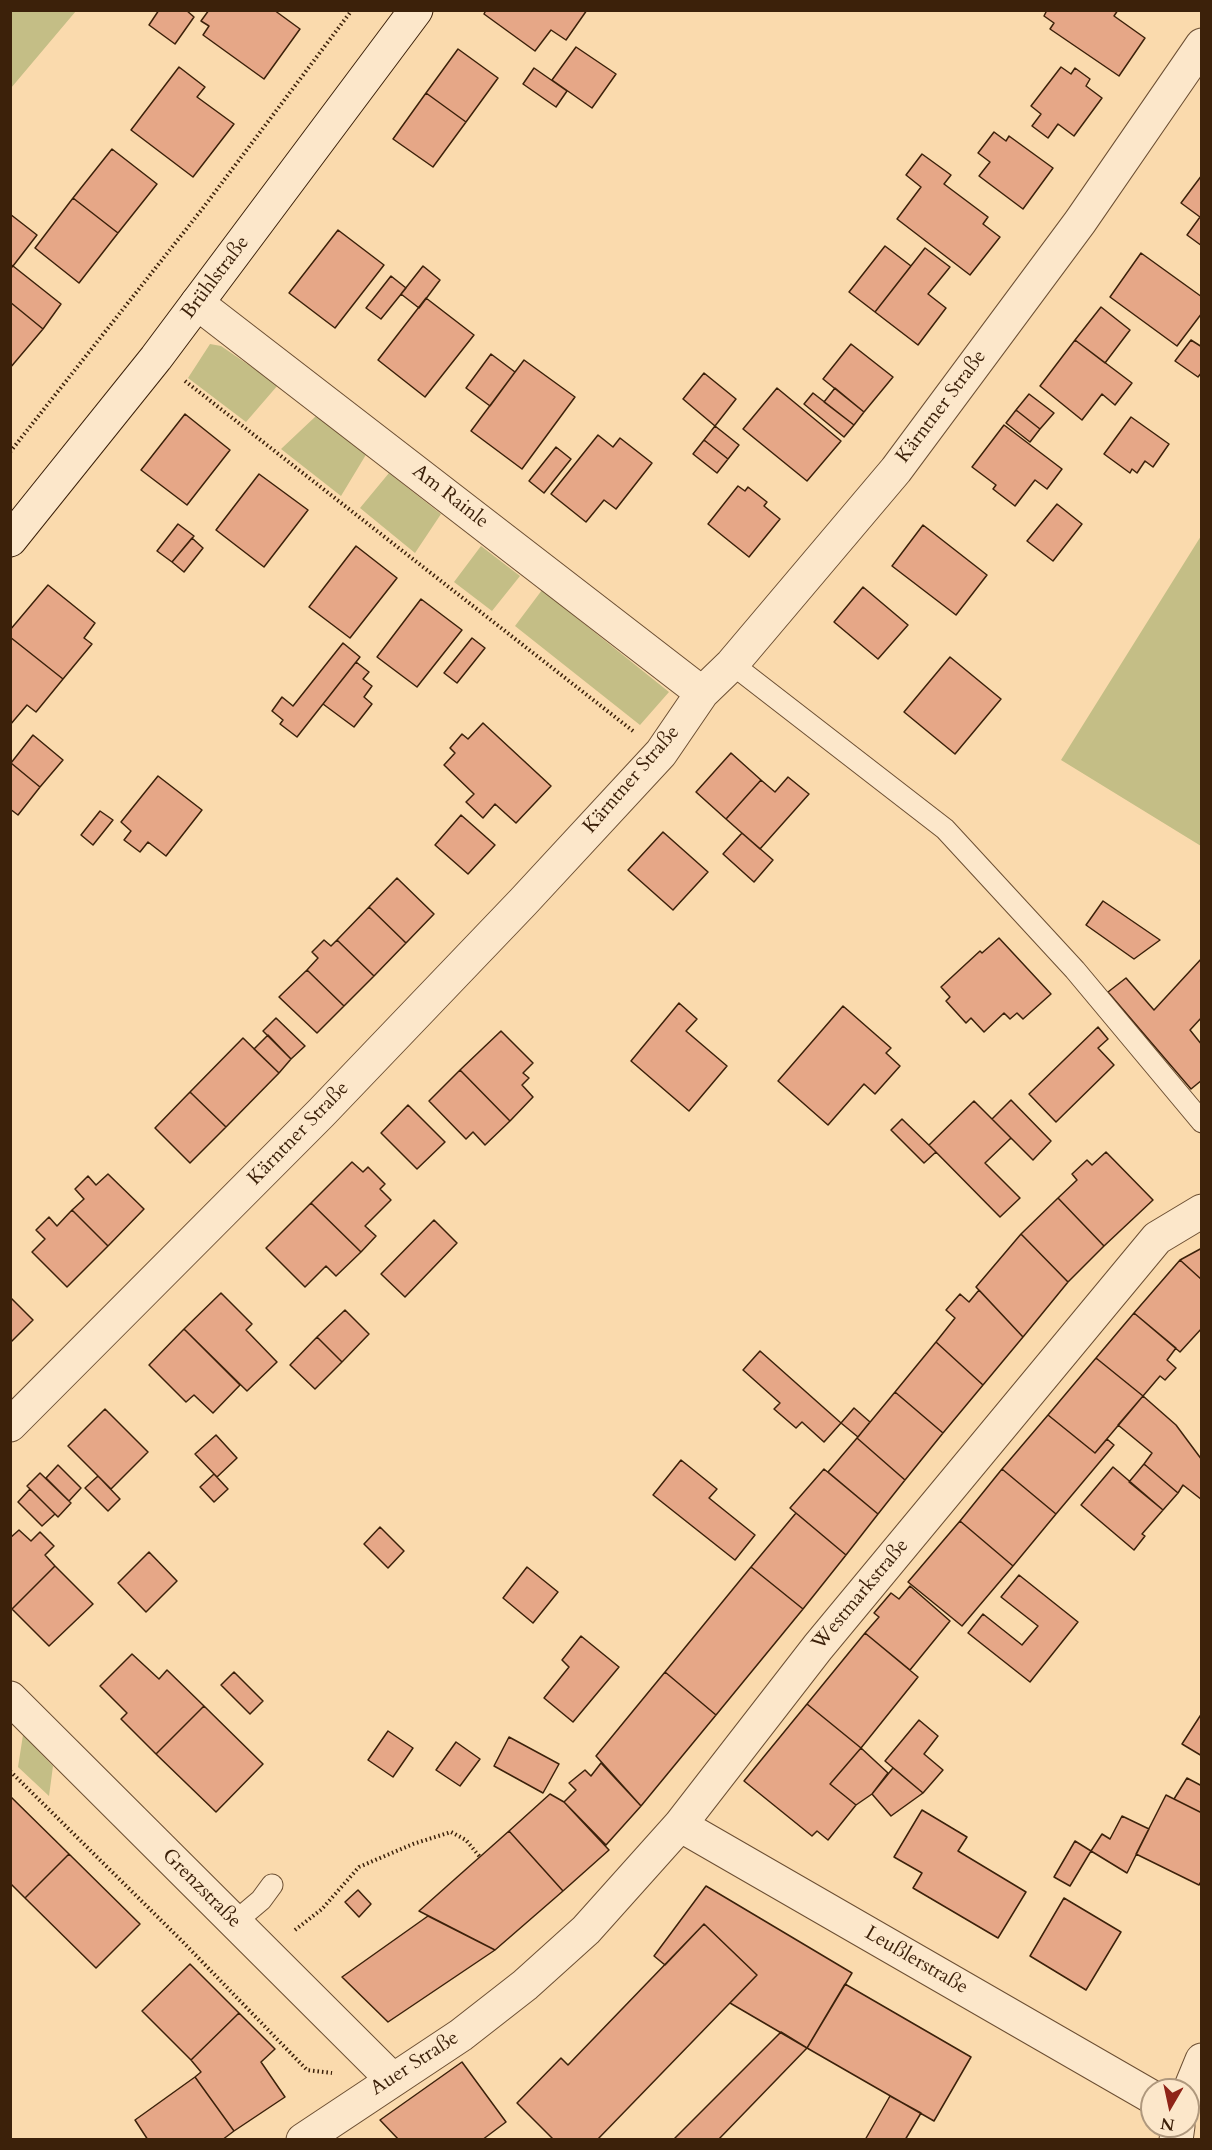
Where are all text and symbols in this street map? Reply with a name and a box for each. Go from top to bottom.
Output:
street label: Brühlstraße [177,232,255,324]
street label: Kärntner Straße [892,346,992,468]
street label: Am Rainle [407,460,493,534]
street label: Kärntner Straße [579,721,685,839]
street label: Kärntner Straße [243,1077,355,1191]
street label: Westmarkstraße [808,1535,914,1655]
street label: Grenzstraße [156,1844,246,1934]
street label: Leußlerstraße [860,1922,972,2000]
street label: Auer Straße [366,2027,464,2101]
north arrow [1140,2078,1200,2138]
text: N [1159,2112,1176,2136]

